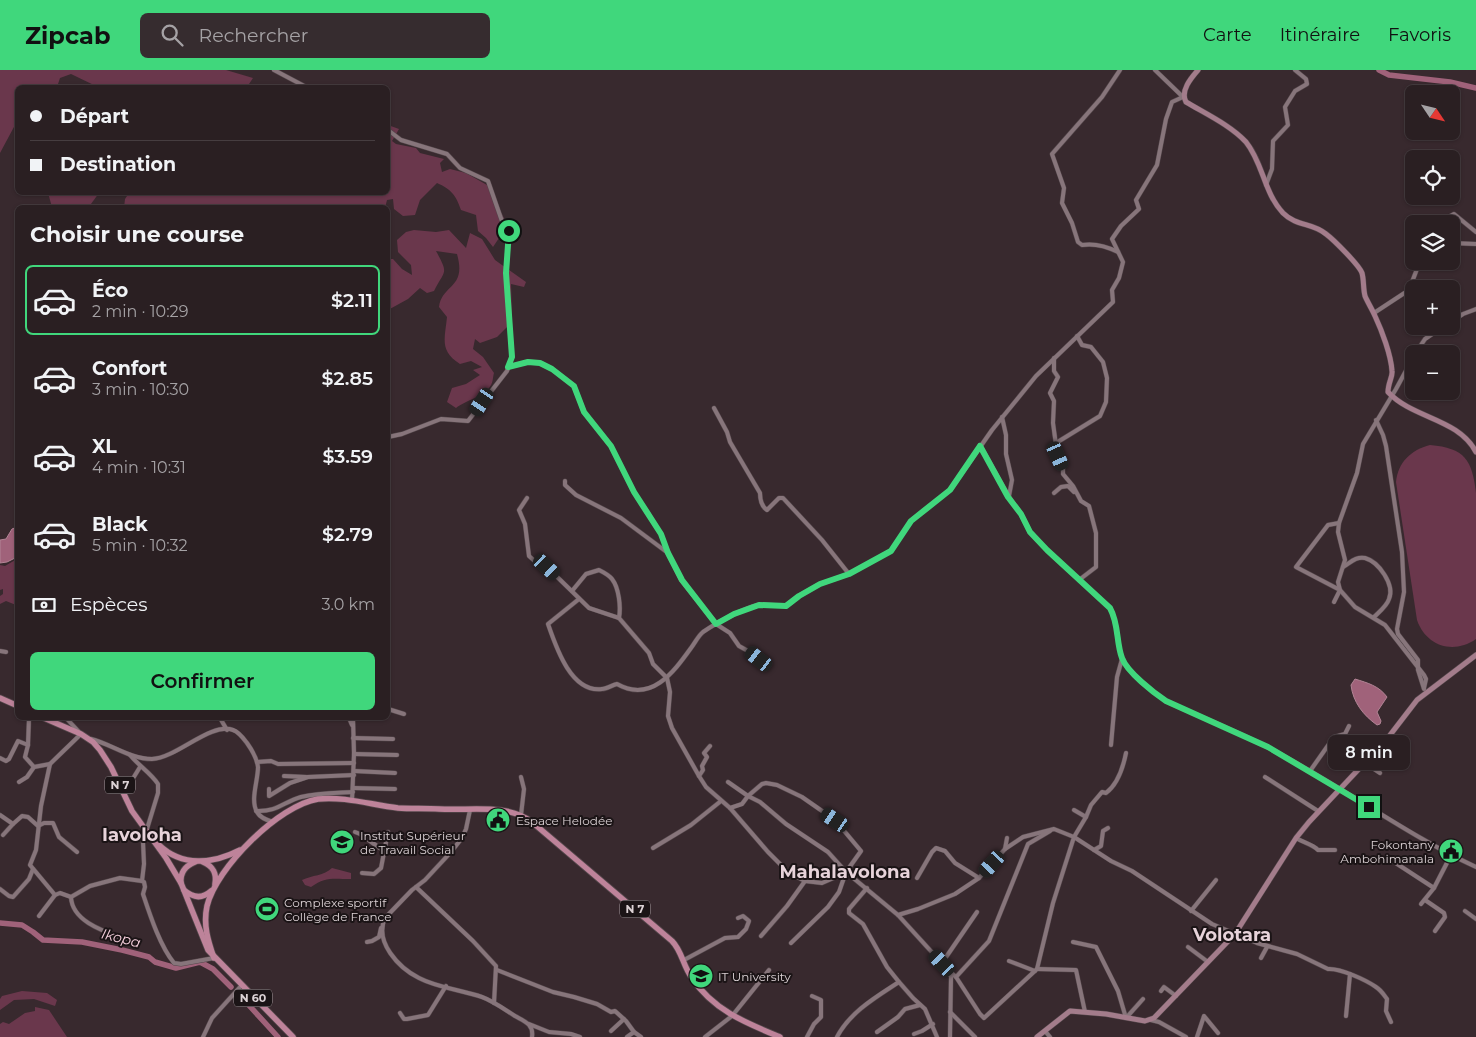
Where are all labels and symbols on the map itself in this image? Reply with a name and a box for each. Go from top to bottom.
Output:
north arrow [1405,85,1460,140]
route start [498,220,520,242]
car [467,385,496,419]
car [1045,439,1070,473]
car [530,551,563,583]
car [742,644,775,674]
callout: 8 min [1328,734,1410,770]
road number: N 7 [105,776,135,794]
route end [1358,796,1380,818]
car [818,805,851,835]
public building icon: Espace Helodée [485,807,511,833]
place label: Espace Helodée [516,813,612,828]
district label: Iavoloha [102,824,182,846]
place label: Institut Supérieur de Travail Social [360,828,466,857]
school or university icon: Institut Supérieur de Travail Social [329,829,355,855]
place label: Fokontany Ambohimanala [1340,837,1434,866]
public building icon: Fokontany Ambohimanala [1438,838,1464,864]
car [976,848,1007,880]
district label: Mahalavolona [779,861,911,883]
place label: Complexe sportif Collège de France [284,895,392,924]
sports icon: Complexe sportif Collège de France [254,896,280,922]
road number: N 7 [620,901,650,918]
water label: Ikopa [99,924,143,952]
district label: Volotara [1192,924,1271,946]
car [926,947,957,979]
school or university icon: IT University [688,963,714,989]
place label: IT University [718,969,791,984]
road number: N 60 [234,990,272,1006]

